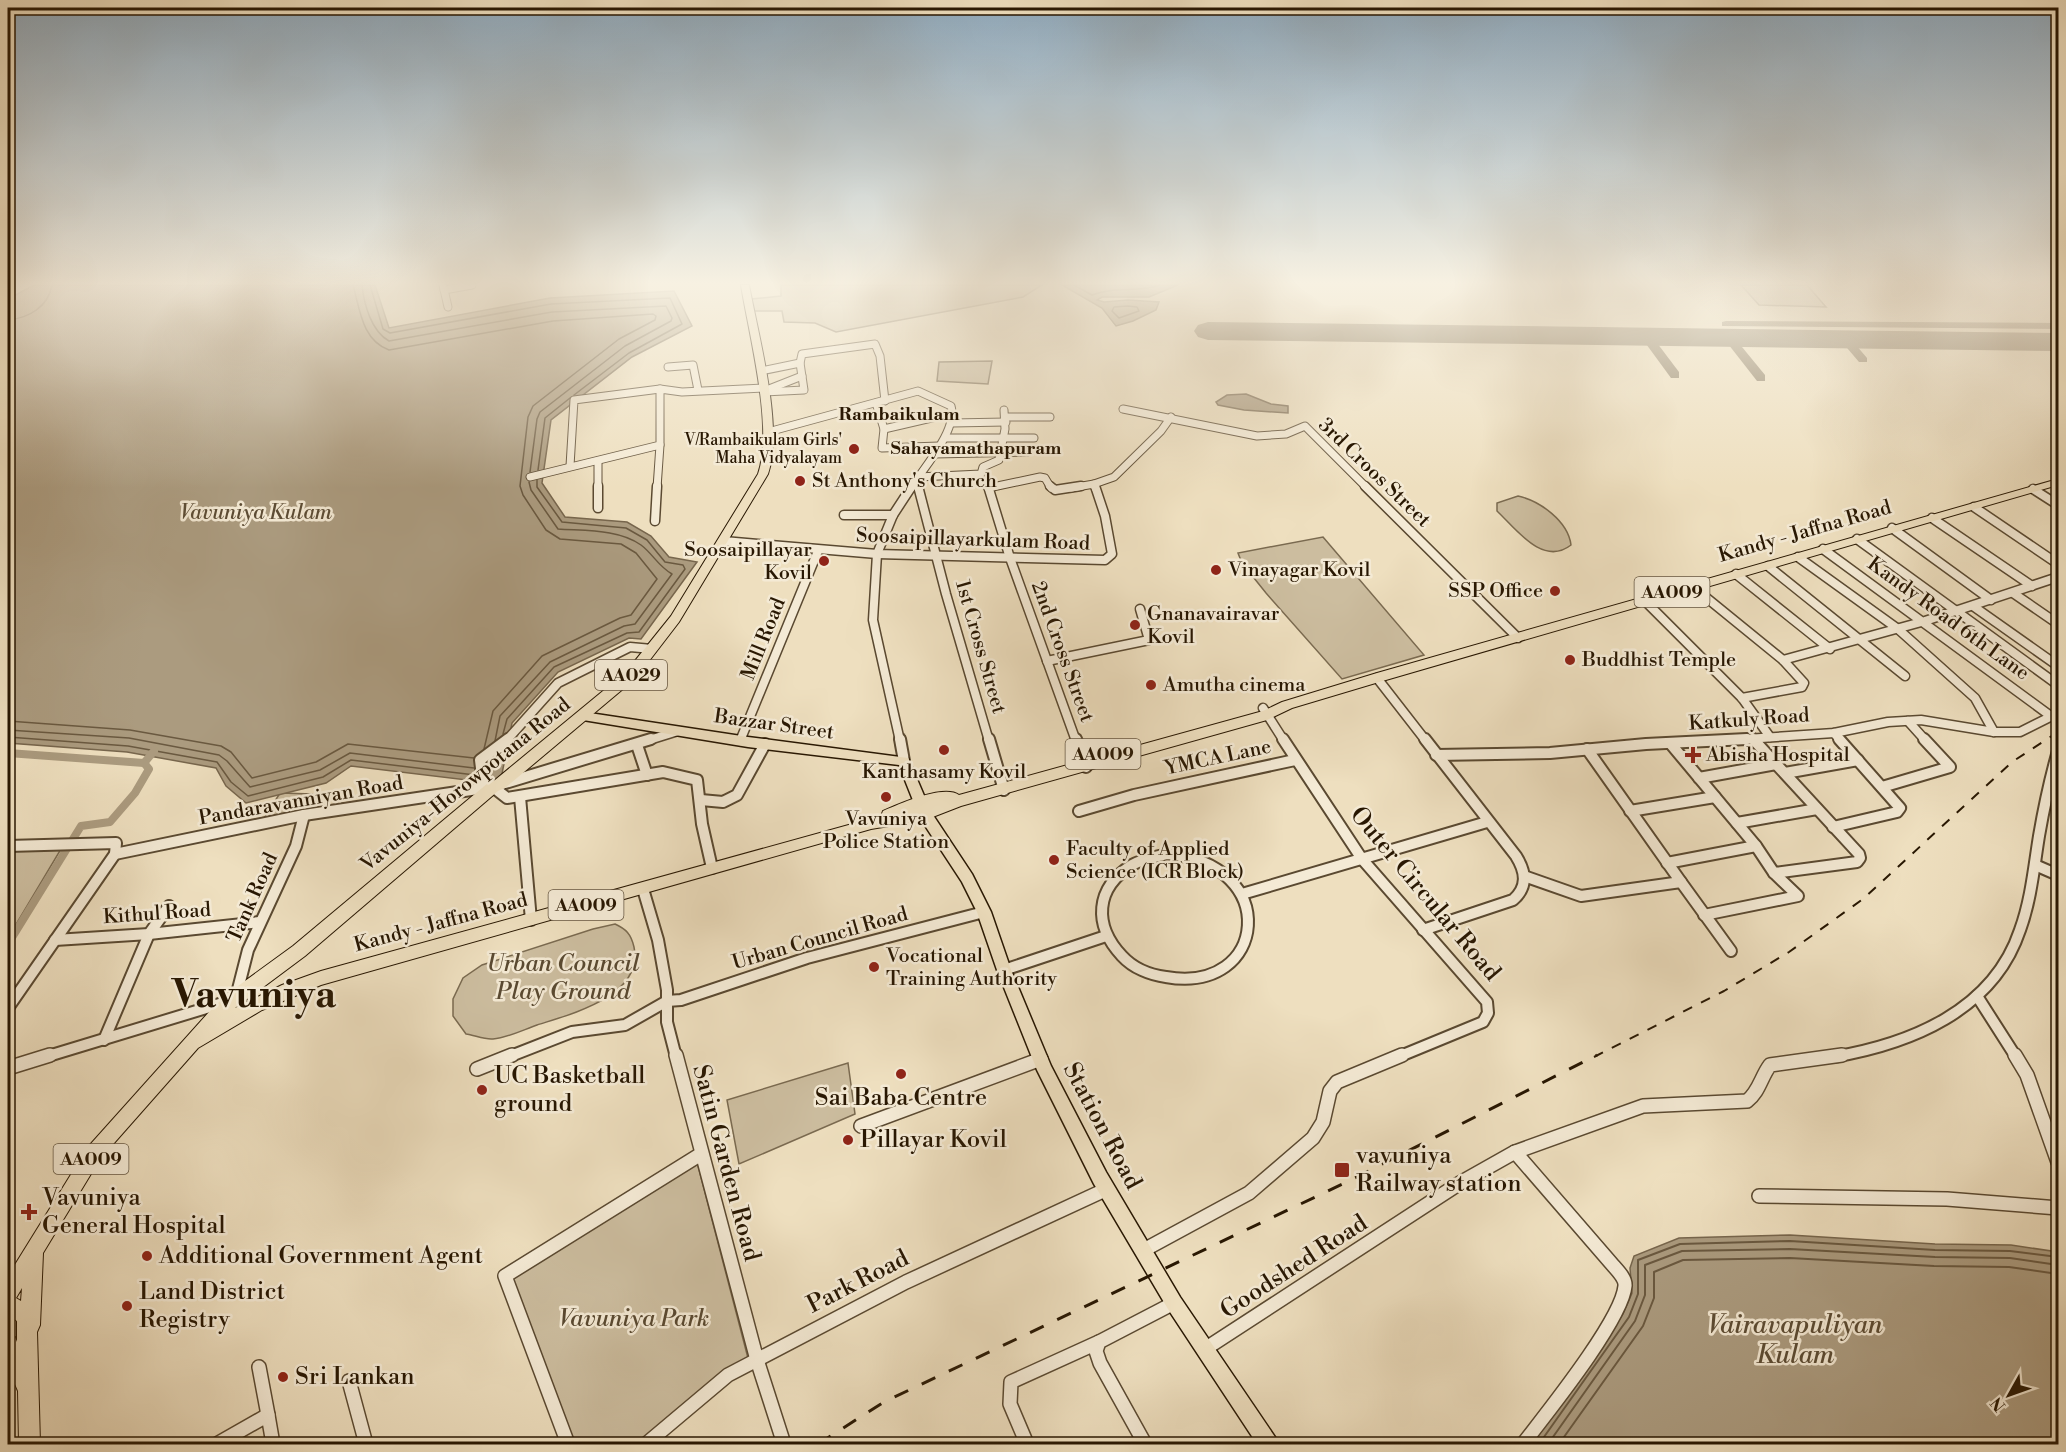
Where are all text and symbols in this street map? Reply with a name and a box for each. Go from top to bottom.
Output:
district label: Rambaikulam [838,403,960,426]
street label: 3rd Croos Street [1313,413,1435,533]
place label: V/Rambaikulam Girls' Maha Vidyalayam [683,430,842,468]
district label: Sahayamathapuram [891,437,1062,460]
marker: V/Rambaikulam Girls' Maha Vidyalayam [847,442,861,456]
place label: St Anthony's Church [812,469,997,494]
marker: St Anthony's Church [793,474,807,488]
street label: Kandy - Jaffna Road [1716,495,1895,569]
water label: Vavuniya Kulam [180,500,333,526]
street label: Soosaipillayarkulam Road [856,523,1091,557]
place label: Soosaipillayar Kovil [684,538,812,586]
street label: Kandy Road 6th Lane [1862,552,2034,686]
marker: Soosaipillayar Kovil [817,554,831,568]
place label: Vinayagar Kovil [1227,558,1370,583]
marker: Vinayagar Kovil [1209,563,1223,577]
street label: 1st Cross Street [949,577,1011,717]
road number: AA009 [1634,577,1710,607]
street label: 2nd Cross Street [1025,578,1099,726]
place label: SSP Office [1448,579,1543,604]
marker: SSP Office [1548,584,1562,598]
street label: Mill Road [736,594,792,684]
place label: Gnanavairavar Kovil [1147,602,1280,650]
marker: Gnanavairavar Kovil [1128,618,1142,632]
place label: Buddhist Temple [1581,648,1736,673]
marker: Buddhist Temple [1563,653,1577,667]
road number: AA029 [595,660,667,690]
place label: Amutha cinema [1162,673,1306,698]
marker: Amutha cinema [1144,678,1158,692]
street label: Vavuniya-Horowpotana Road [355,692,577,878]
street label: Katkuly Road [1688,703,1811,737]
street label: Bazzar Street [712,704,835,746]
street label: YMCA Lane [1161,735,1274,782]
road number: AA009 [1066,739,1140,769]
marker: Kanthasamy Kovil [937,743,951,757]
place label: Abisha Hospital [1705,743,1850,768]
marker: Abisha Hospital [1684,746,1702,764]
place label: Kanthasamy Kovil [862,760,1026,785]
street label: Pandaravanniyan Road [197,771,406,831]
marker: Vavuniya Police Station [879,790,893,804]
street label: Outer Circular Road [1343,801,1507,988]
place label: Vavuniya Police Station [823,807,949,855]
place label: Faculty of Applied Science (ICR Block) [1066,837,1244,885]
street label: Tank Road [222,849,284,947]
marker: Faculty of Applied Science (ICR Block) [1047,853,1061,867]
street label: Kandy - Jaffna Road [351,888,531,958]
road number: AA009 [548,890,624,920]
street label: Kithul Road [102,898,212,930]
street label: Urban Council Road [729,902,911,976]
place label: Vocational Training Authority [885,944,1057,992]
park label: Urban Council Play Ground [486,949,640,1007]
marker: Vocational Training Authority [867,960,881,974]
district label: Vavuniya [171,971,337,1020]
street label: Station Road [1056,1057,1148,1195]
place label: UC Basketball ground [494,1061,645,1119]
street label: Satin Garden Road [685,1061,767,1265]
marker: Sai Baba Centre [894,1067,908,1081]
marker: UC Basketball ground [475,1083,489,1097]
place label: Sai Baba Centre [815,1083,987,1113]
place label: Pillayar Kovil [860,1125,1007,1155]
marker: Pillayar Kovil [841,1133,855,1147]
place label: vavuniya Railway station [1355,1141,1521,1199]
road number: AA009 [54,1144,128,1174]
marker: vavuniya Railway station [1333,1161,1351,1179]
place label: Vavuniya General Hospital [41,1183,226,1241]
marker: Vavuniya General Hospital [20,1203,38,1221]
street label: Goodshed Road [1215,1208,1374,1326]
place label: Additional Government Agent [158,1241,483,1271]
street label: Park Road [802,1243,914,1320]
marker: Additional Government Agent [140,1249,154,1263]
place label: Land District Registry [139,1277,286,1335]
marker: Land District Registry [120,1299,134,1313]
park label: Vavuniya Park [559,1304,709,1334]
water label: Vairavapuliyan Kulam [1707,1309,1883,1371]
place label: Sri Lankan [295,1362,415,1392]
north arrow [1979,1365,2039,1425]
marker: Sri Lankan [276,1370,290,1384]
text: N [1986,1392,2010,1415]

